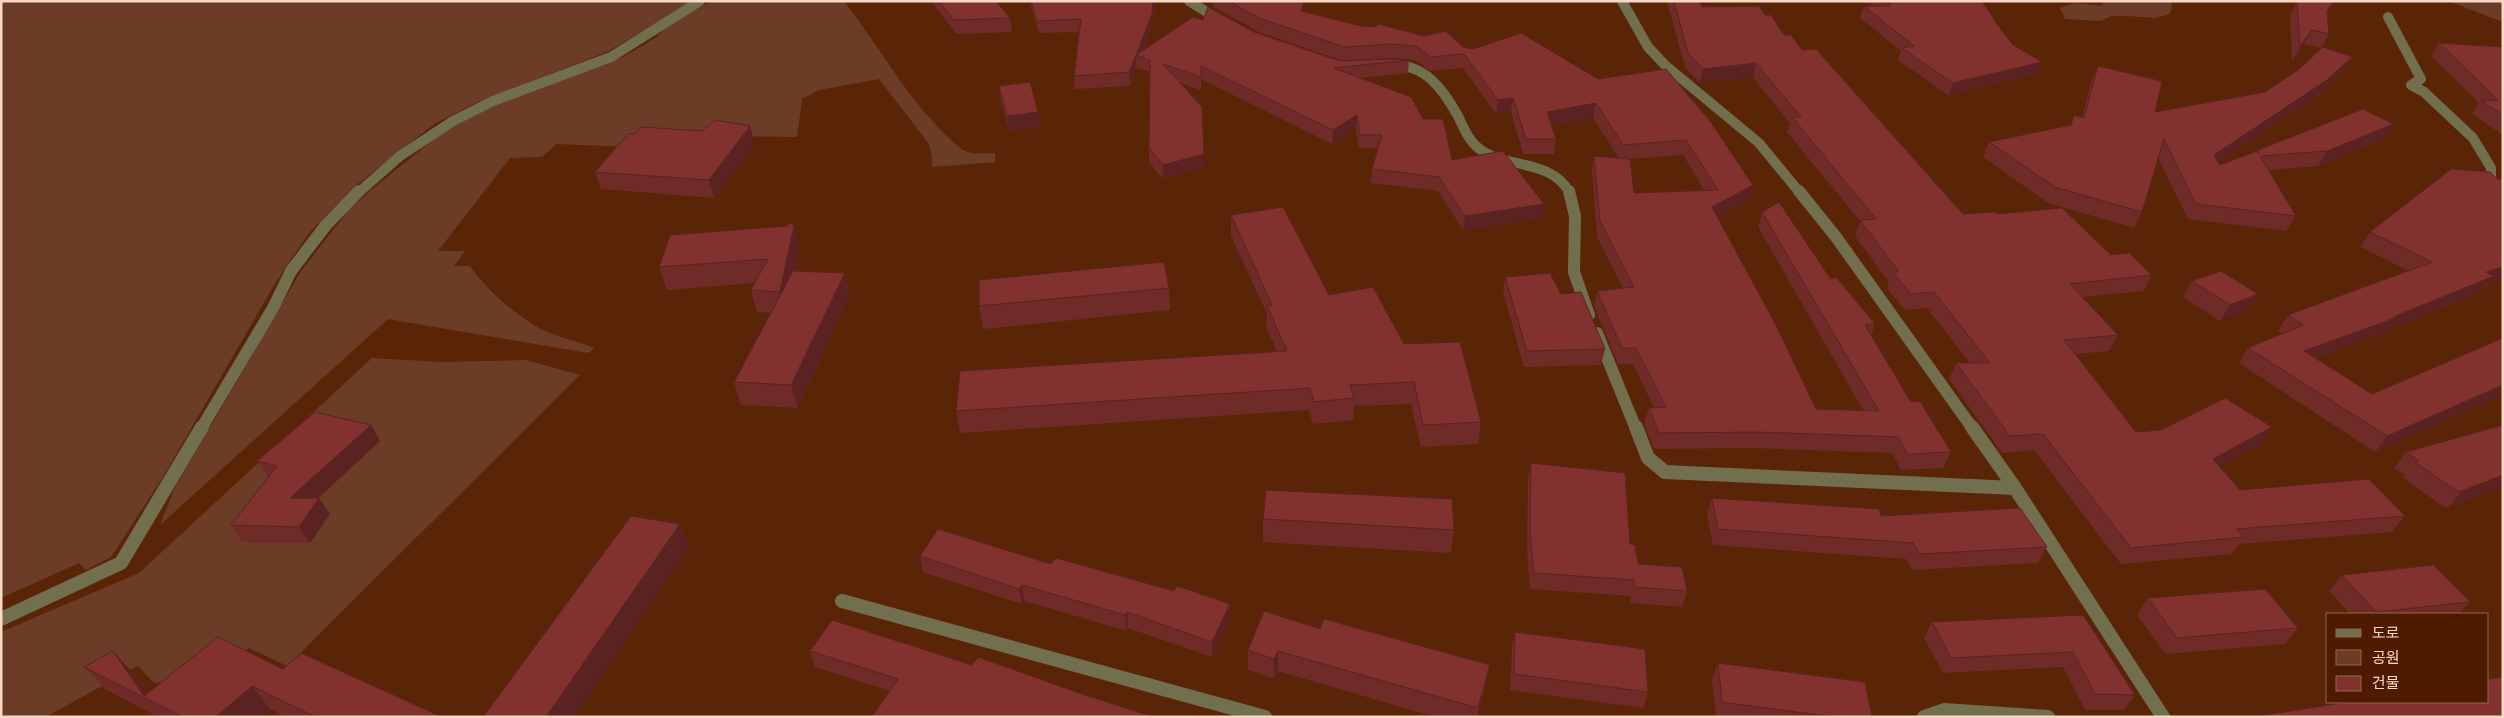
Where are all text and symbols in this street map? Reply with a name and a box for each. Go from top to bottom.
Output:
legend [2326,613,2489,703]
text: 도로 [2372,622,2400,644]
text: 공원 [2372,647,2400,669]
text: 건물 [2372,672,2400,694]

